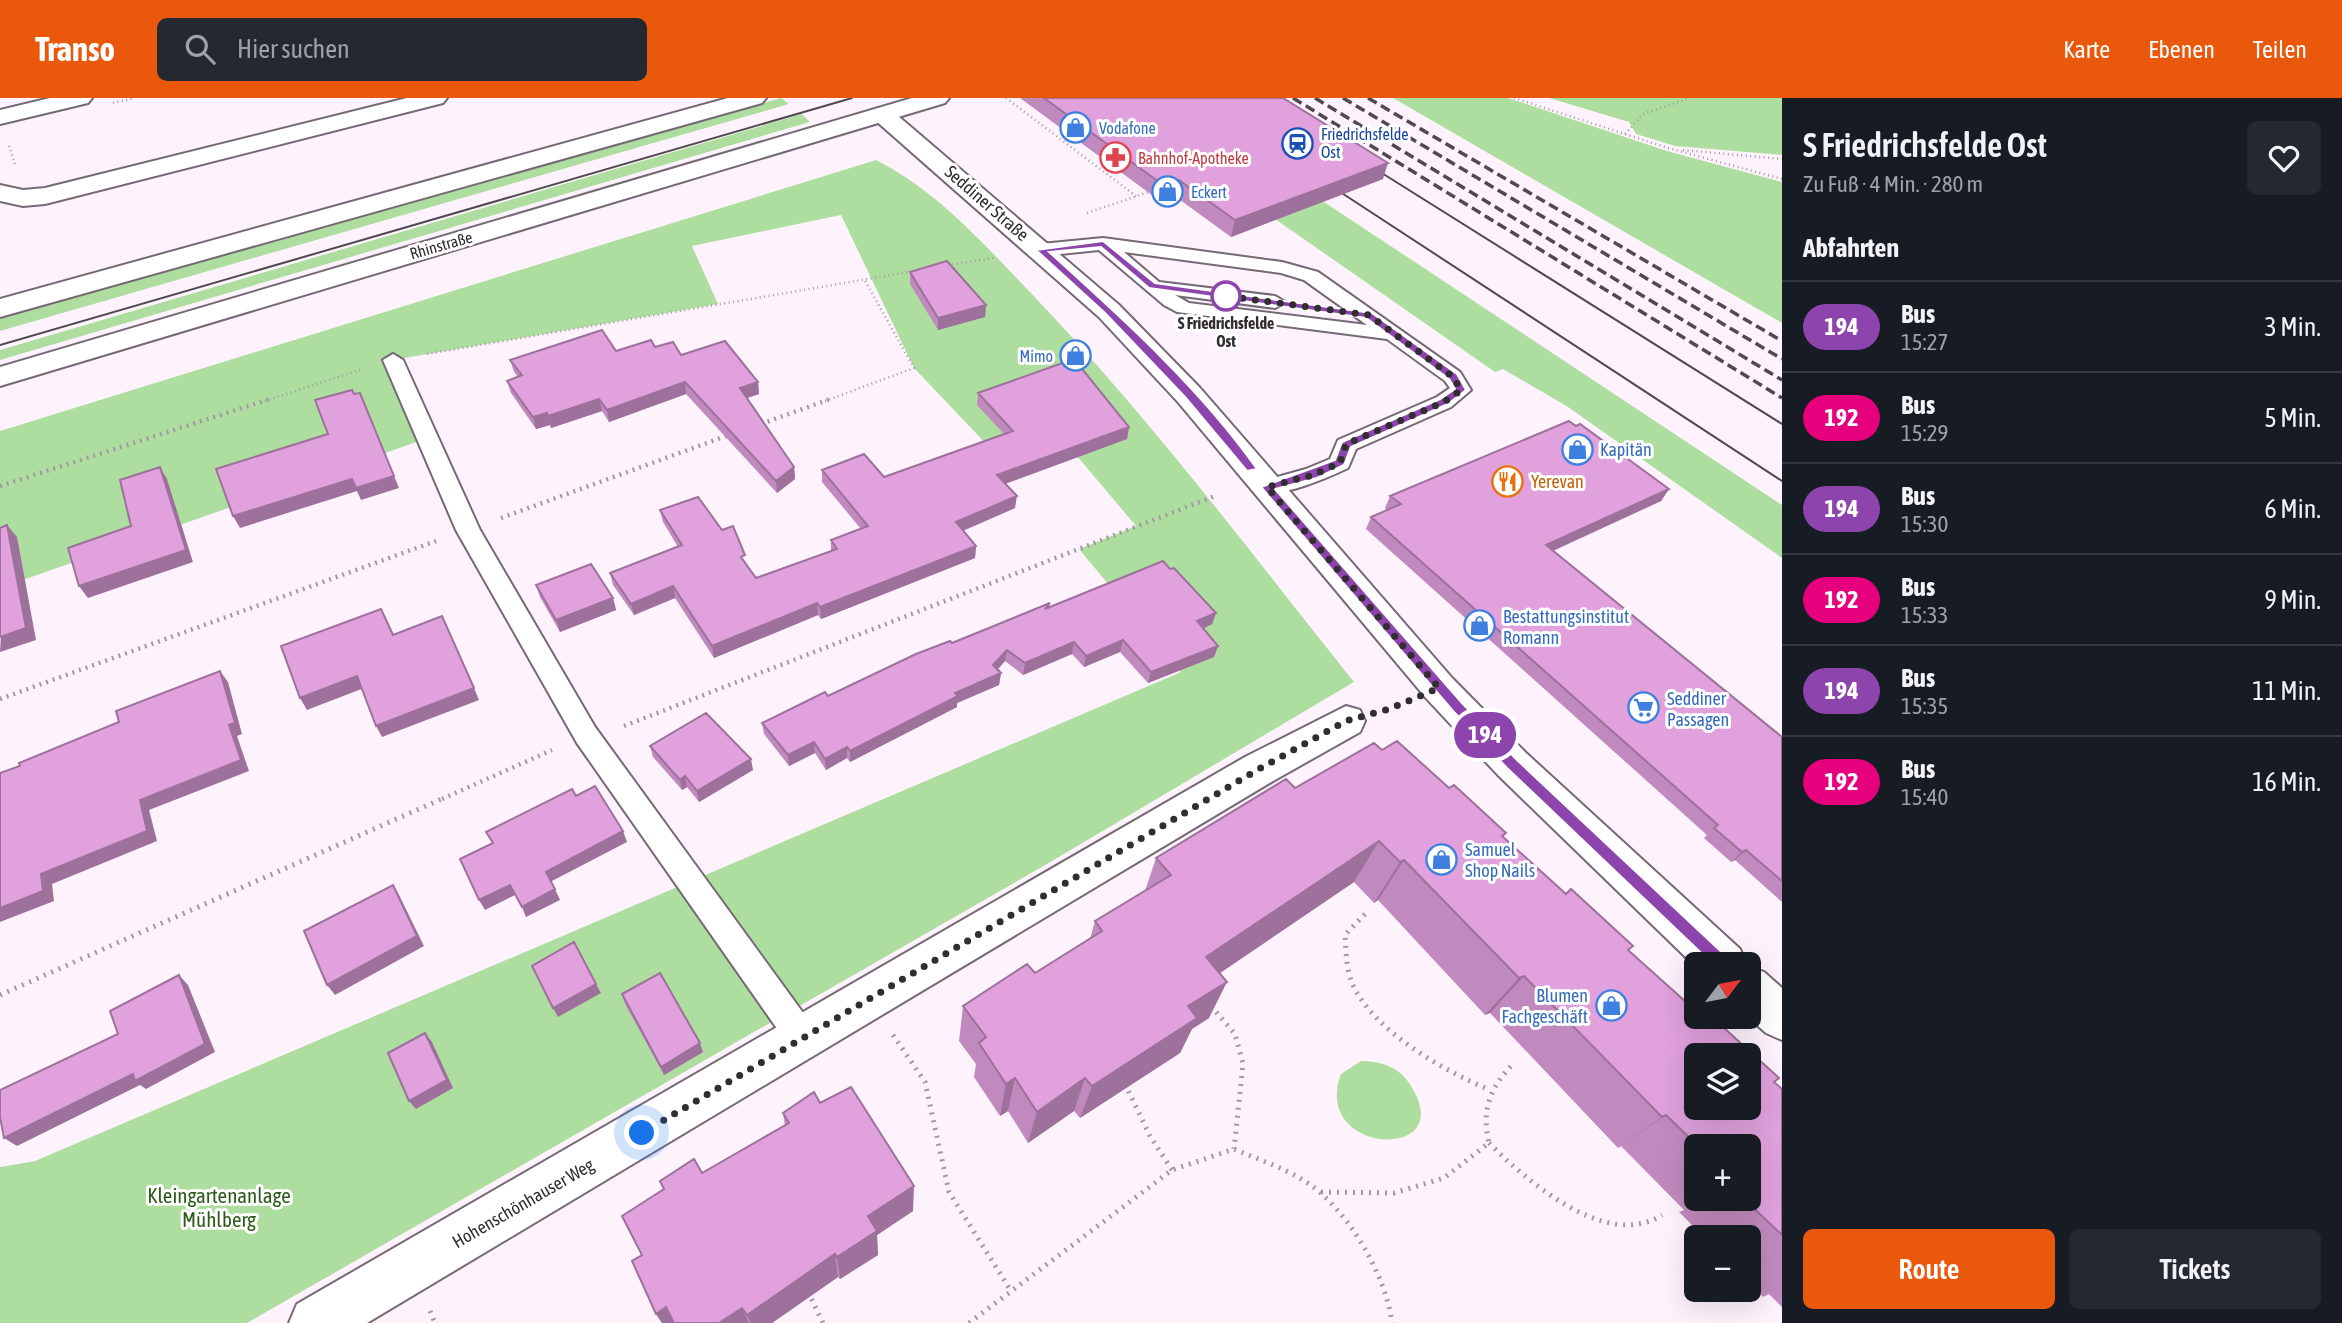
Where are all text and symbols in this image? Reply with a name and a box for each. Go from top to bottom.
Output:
search box [157,18,647,81]
text: Transo [35,30,115,68]
icon: search [181,30,219,68]
text: Hier suchen [237,34,350,64]
text: Karte [2063,36,2110,63]
text: Ebenen [2148,36,2215,63]
text: Teilen [2253,36,2307,63]
shop icon: Vodafone [1059,111,1093,145]
place label: Vodafone [1099,119,1156,137]
button: heart [2247,121,2321,195]
place label: Friedrichsfelde Ost [1321,125,1409,161]
station icon: Friedrichsfelde Ost [1281,126,1315,160]
text: S Friedrichsfelde Ost [1803,126,2047,164]
pharmacy icon: Bahnhof-Apotheke [1098,141,1132,175]
place label: Bahnhof-Apotheke [1138,149,1249,168]
street label: Seddiner Straße [941,161,1033,245]
text: Zu Fuß · 4 Min. · 280 m [1803,171,1983,197]
shop icon: Eckert [1151,175,1185,209]
place label: Eckert [1191,183,1227,201]
street label: Rhinstraße [408,228,474,262]
text: Abfahrten [1803,233,1899,263]
marker: S Friedrichsfelde Ost [1211,281,1241,311]
text: Bus [1901,299,1935,329]
text: 3 Min. [2265,312,2321,342]
text: 194 [1825,313,1858,340]
place label: S Friedrichsfelde Ost [1178,314,1274,350]
text: 15:27 [1901,329,1948,355]
shop icon: Mimo [1059,339,1093,373]
place label: Mimo [1020,347,1053,365]
text: Bus [1901,390,1935,420]
text: 5 Min. [2265,403,2321,433]
text: 192 [1825,404,1858,431]
text: 15:29 [1901,420,1948,446]
shop icon: Kapitän [1560,432,1594,466]
place label: Kapitän [1600,439,1652,460]
restaurant icon: Yerevan [1491,464,1525,498]
place label: Yerevan [1531,471,1584,492]
text: Bus [1901,481,1935,511]
text: 6 Min. [2265,494,2321,524]
text: 194 [1825,495,1858,522]
text: 15:30 [1901,511,1948,537]
text: Bus [1901,572,1935,602]
text: 9 Min. [2265,585,2321,615]
text: 192 [1825,586,1858,613]
text: 15:33 [1901,602,1948,628]
place label: Bestattungsinstitut Romann [1503,606,1629,648]
shop icon: Bestattungsinstitut Romann [1463,609,1497,643]
text: Bus [1901,663,1935,693]
text: 11 Min. [2252,676,2321,706]
text: 194 [1825,677,1858,704]
place label: Seddiner Passagen [1667,688,1729,730]
supermarket icon: Seddiner Passagen [1627,691,1661,725]
text: 15:35 [1901,693,1948,719]
line badge: 194 [1445,712,1525,758]
text: 194 [1468,721,1502,748]
text: Bus [1901,754,1935,784]
text: 16 Min. [2252,767,2321,797]
text: 192 [1825,768,1858,795]
text: 15:40 [1901,784,1948,810]
place label: Samuel Shop Nails [1465,839,1535,881]
shop icon: Samuel Shop Nails [1425,842,1459,876]
north arrow [1684,952,1760,1029]
map controls [1684,952,1761,1302]
place label: Blumen Fachgeschäft [1502,985,1588,1027]
shop icon: Blumen Fachgeschäft [1594,988,1628,1022]
button: layers [1684,1043,1761,1120]
your location [624,1115,659,1150]
button: + [1684,1134,1761,1211]
street label: Hohenschönhauser Weg [448,1154,598,1252]
park label: Kleingartenanlage Mühlberg [147,1183,291,1231]
button: − [1684,1225,1761,1302]
button: Route [1803,1229,2055,1309]
button: Tickets [2069,1229,2321,1309]

